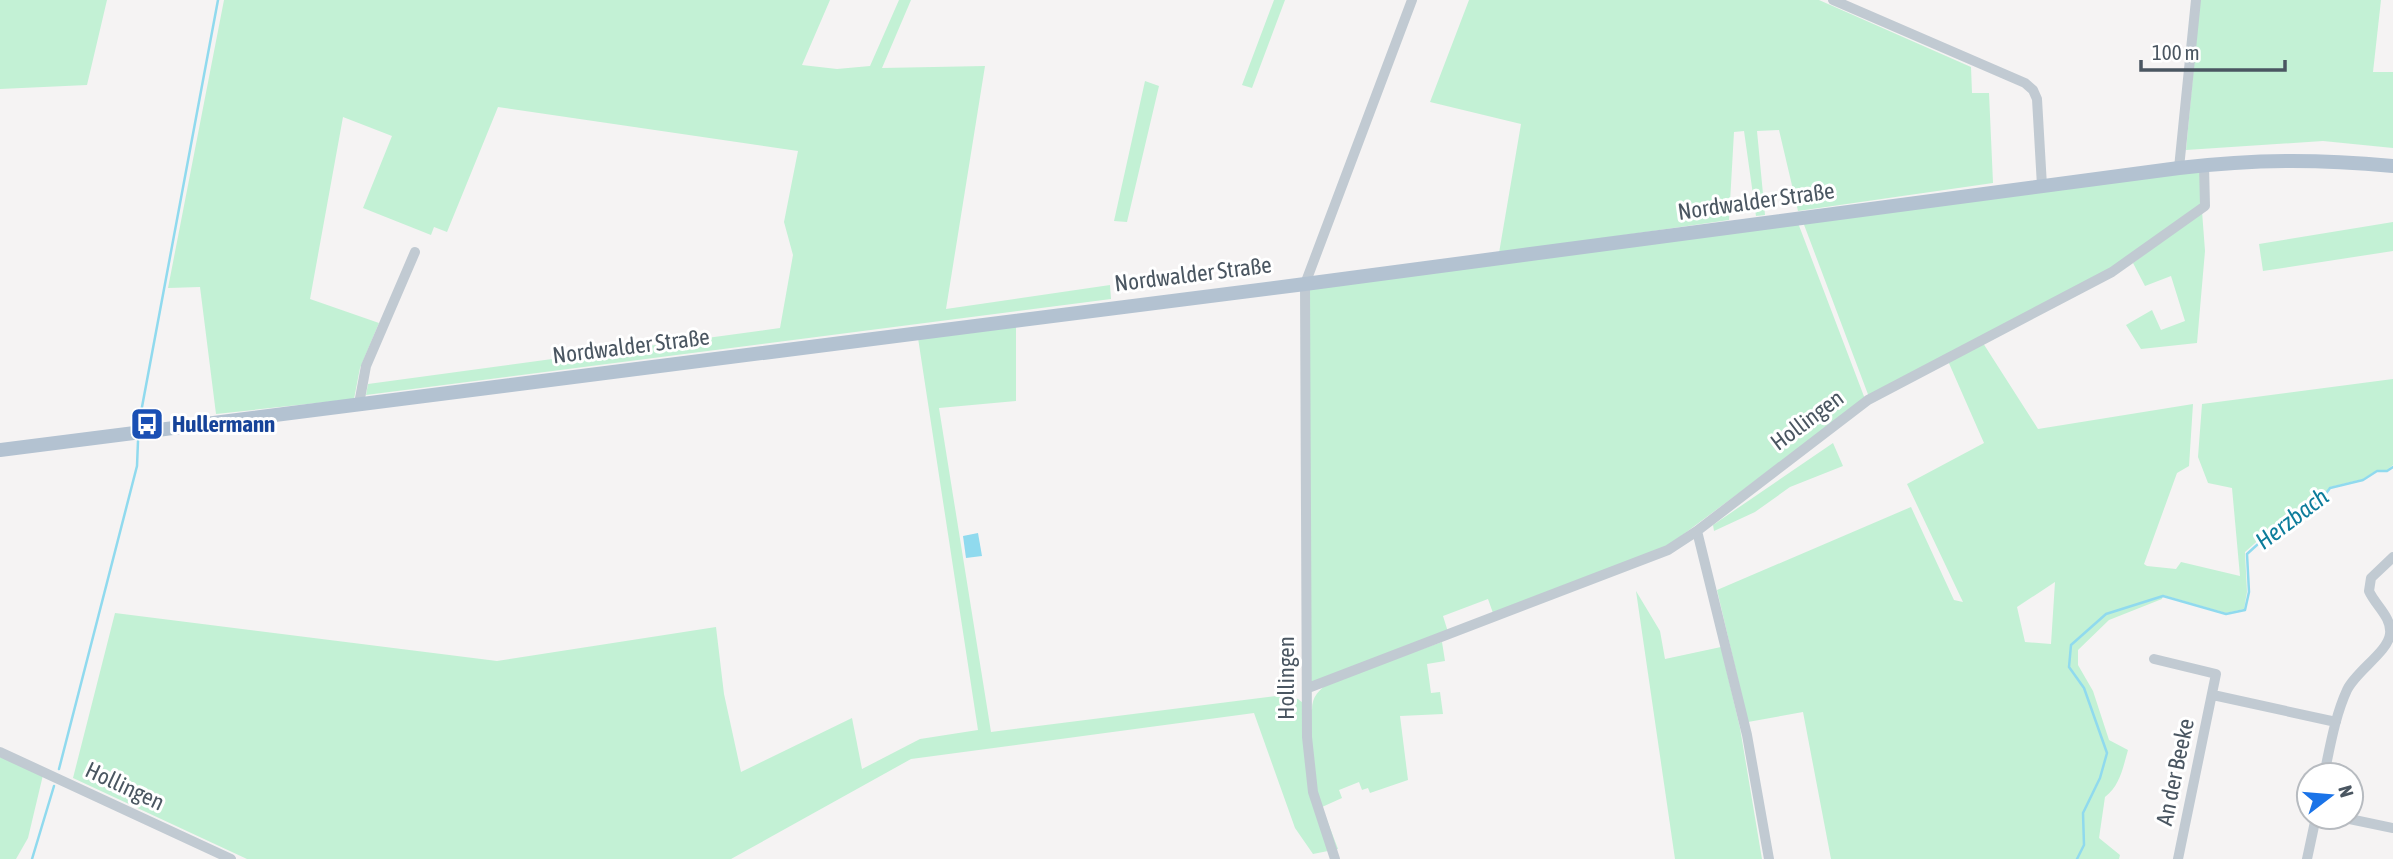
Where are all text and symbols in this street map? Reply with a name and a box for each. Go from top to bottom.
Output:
scale bar [2141,28,2284,72]
text: 100 m [2152,40,2200,64]
street label: Nordwalder Straße [1676,177,1836,225]
street label: Nordwalder Straße [1113,251,1273,297]
street label: Nordwalder Straße [551,323,711,369]
street label: Hollingen [1766,384,1848,456]
bus stop icon: Hullermann [128,405,166,443]
place label: Hullermann [172,411,275,437]
water label: Herzbach [2250,482,2333,555]
street label: Hollingen [1273,636,1299,720]
street label: An der Beeke [2151,716,2199,828]
street label: Hollingen [82,757,168,815]
north arrow [2295,761,2365,831]
text: N [2334,783,2358,800]

